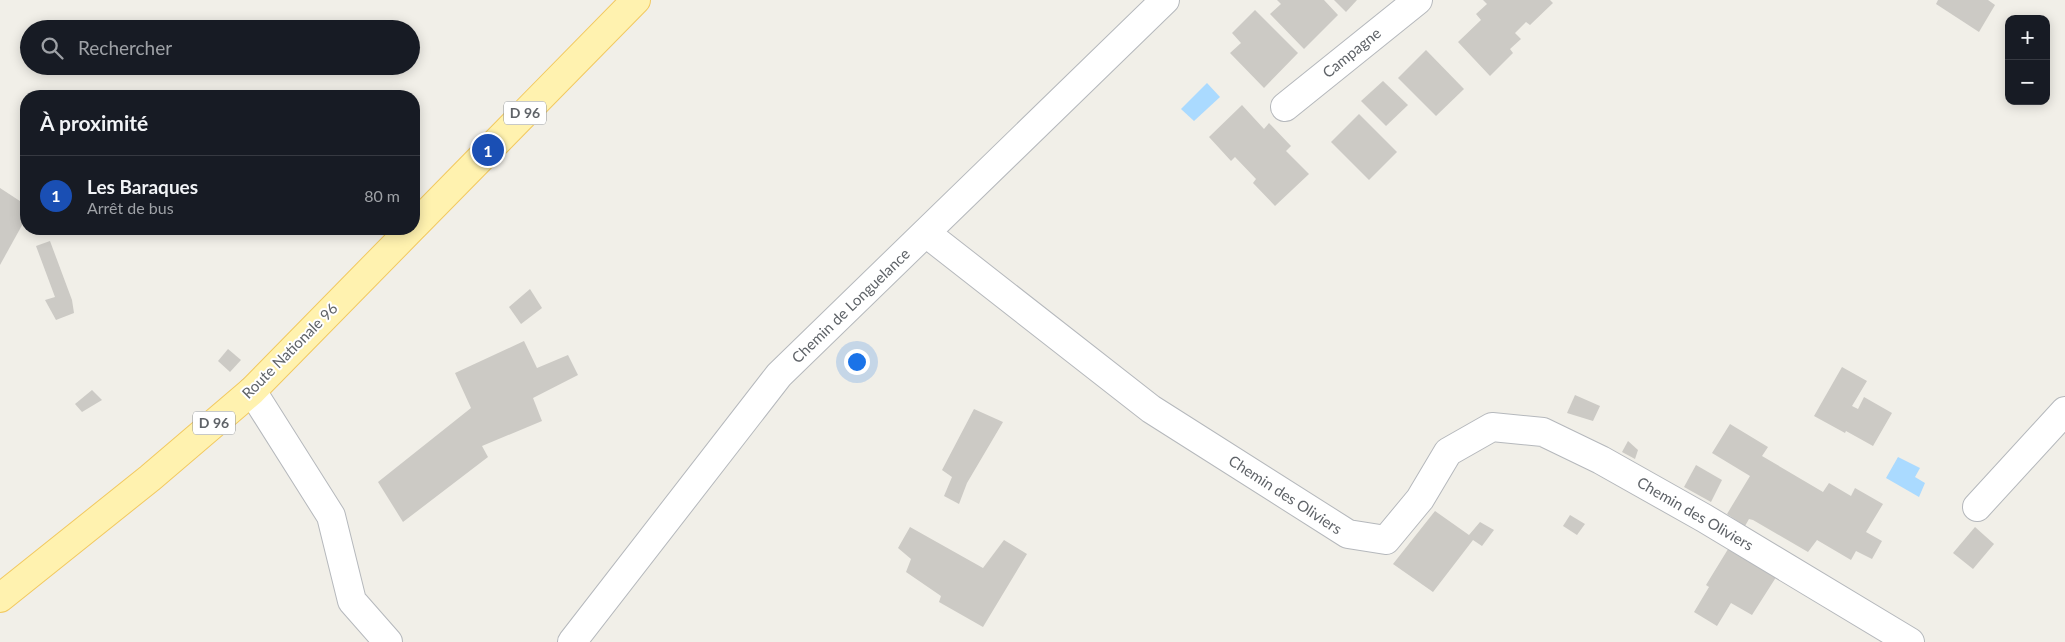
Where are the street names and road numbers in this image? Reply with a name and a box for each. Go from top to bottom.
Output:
street label: Campagne [1319,23,1384,81]
road number: D 96 [504,102,546,125]
street label: Chemin de Longuelance [788,244,913,366]
street label: Route Nationale 96 [238,299,341,402]
road number: D 96 [193,412,235,434]
street label: Chemin des Oliviers [1226,451,1346,537]
street label: Chemin des Oliviers [1634,473,1757,554]

